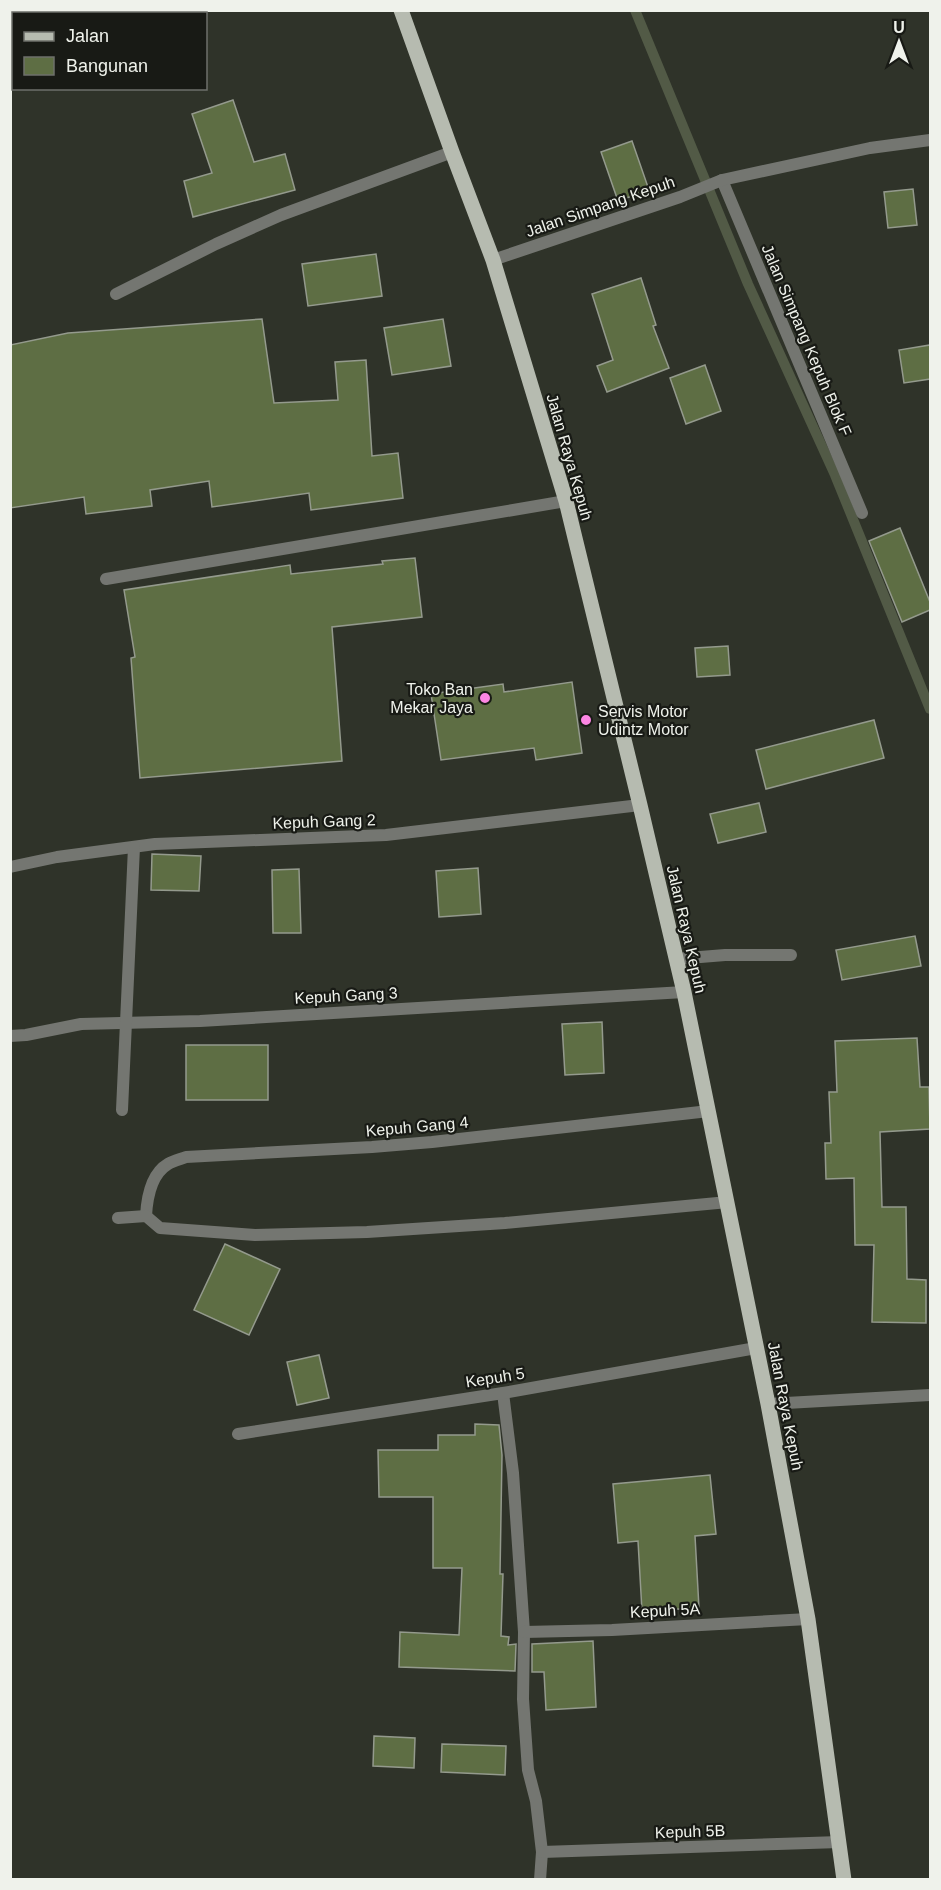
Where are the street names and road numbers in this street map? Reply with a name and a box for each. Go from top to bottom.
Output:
street label: Jalan Simpang Kepuh [523,173,677,240]
street label: Jalan Simpang Kepuh Blok F [758,242,855,439]
street label: Jalan Raya Kepuh [543,392,596,522]
street label: Kepuh Gang 2 [272,811,376,832]
street label: Jalan Raya Kepuh [664,863,710,995]
street label: Kepuh Gang 3 [294,984,398,1007]
street label: Kepuh Gang 4 [365,1114,469,1139]
street label: Jalan Raya Kepuh [765,1340,806,1472]
street label: Kepuh 5 [464,1364,526,1391]
street label: Kepuh 5A [629,1600,701,1621]
street label: Kepuh 5B [655,1822,725,1841]

